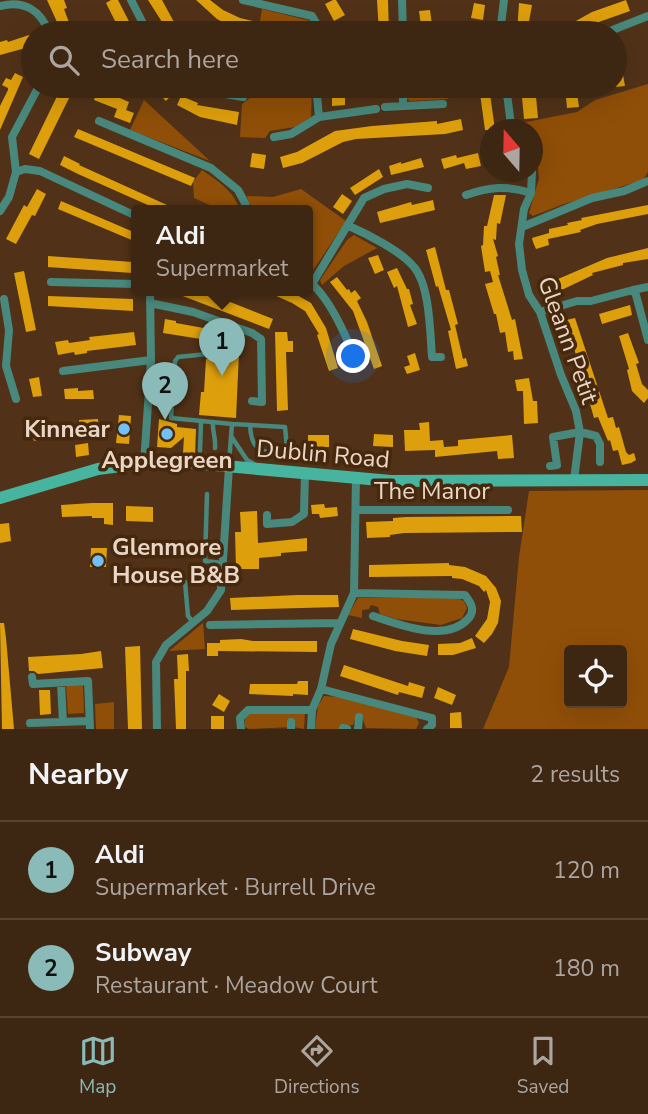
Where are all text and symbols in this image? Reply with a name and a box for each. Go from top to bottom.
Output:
search box [21,21,627,98]
icon: search [45,41,83,79]
text: Search here [101,42,239,77]
north arrow [480,119,543,182]
popup [131,205,313,296]
text: Aldi [156,218,205,253]
text: Supermarket [156,253,288,284]
street label: Gleann Petit [530,272,606,409]
pin: 1 [199,318,245,376]
your location [336,339,370,373]
pin: 2 [142,362,188,420]
place label: Kinnear [24,413,111,445]
marker: Kinnear [116,421,132,437]
marker: Applegreen [159,426,175,442]
street label: Dublin Road [255,432,391,476]
place label: Applegreen [102,444,232,476]
street label: The Manor [374,475,490,507]
place label: Glenmore House B&B [112,531,240,591]
marker: Glenmore House B&B [90,553,106,569]
map controls [564,645,627,708]
button: locate [564,645,627,708]
text: Nearby [28,754,128,795]
text: 2 results [530,759,620,790]
text: Aldi [95,837,145,872]
text: 1 [44,855,58,886]
text: 120 m [553,855,620,886]
text: Supermarket · Burrell Drive [95,872,376,903]
text: Subway [95,935,192,970]
text: 2 [44,953,58,984]
text: 180 m [553,953,620,984]
text: Restaurant · Meadow Court [95,970,378,1001]
tab: Map [79,1032,117,1100]
tab: Directions [274,1032,360,1100]
tab: Saved [517,1032,569,1100]

